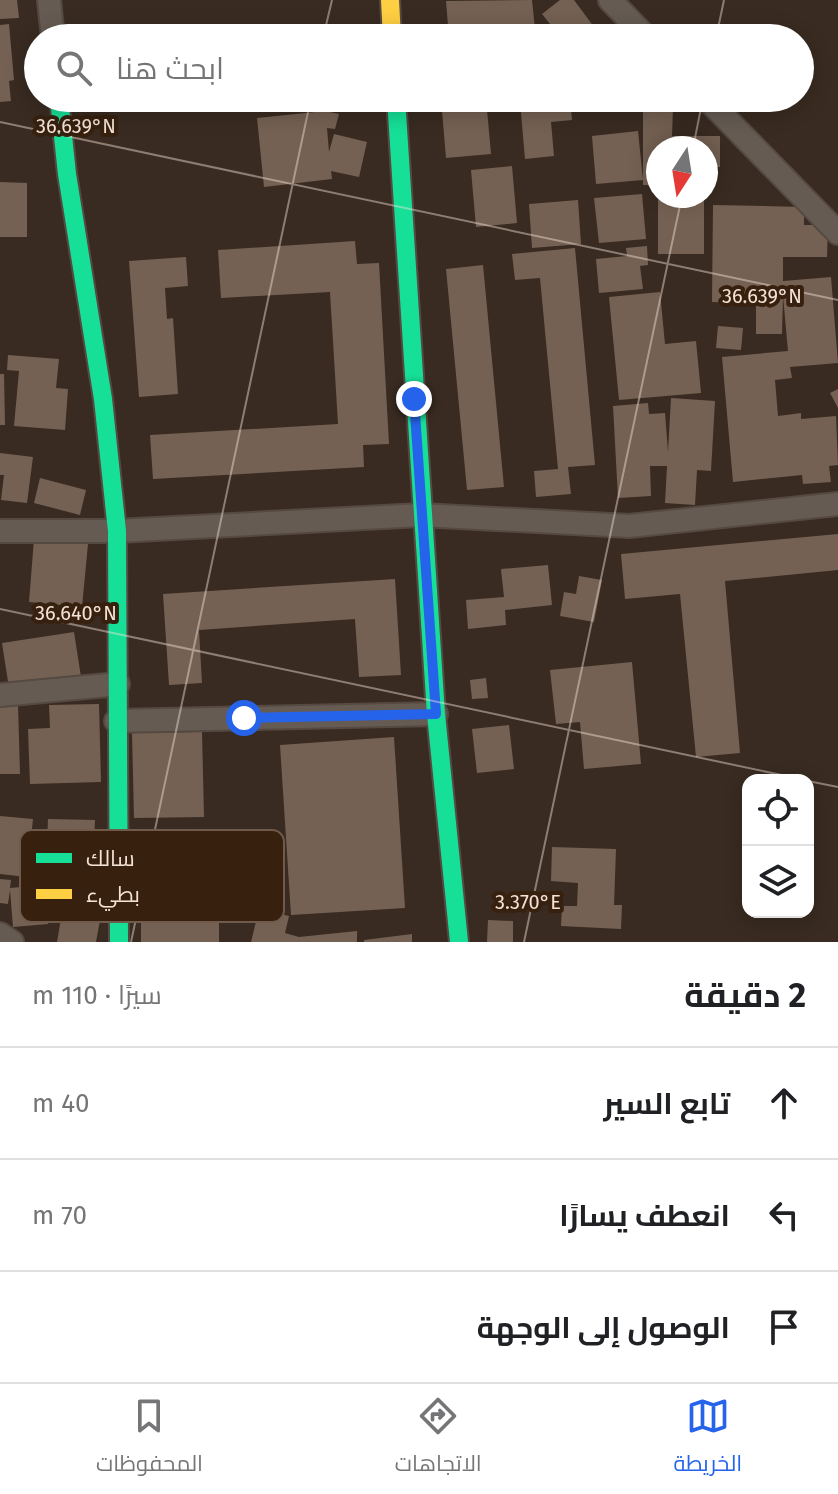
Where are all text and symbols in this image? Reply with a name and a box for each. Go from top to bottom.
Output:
search box [24,24,814,112]
icon: search [52,46,96,90]
text: ابحث هنا [116,51,224,87]
text: 36.639°N [36,114,116,138]
north arrow [646,136,718,208]
text: 36.639°N [722,284,802,308]
route end [396,381,432,417]
text: 36.640°N [35,601,117,625]
route start [226,700,262,736]
map controls [742,774,814,918]
button: locate [742,774,814,846]
legend [20,830,284,922]
text: سالك [86,845,135,872]
button: layers [742,846,814,918]
text: بطيء [86,881,140,911]
text: 3.370°E [495,890,561,914]
text: 2 دقيقة [684,975,806,1016]
text: سيرًا · 110 m [32,980,162,1011]
icon: ahead [762,1081,806,1125]
text: تابع السير [604,1086,730,1122]
text: 40 m [32,1088,90,1119]
icon: left [762,1193,806,1237]
text: انعطف يسارًا [559,1198,730,1234]
text: 70 m [32,1200,87,1231]
icon: arrive [762,1305,806,1349]
text: الوصول إلى الوجهة [477,1310,730,1346]
tab: المحفوظات [96,1394,203,1484]
tab: الاتجاهات [395,1394,482,1484]
tab: الخريطة [673,1394,742,1484]

